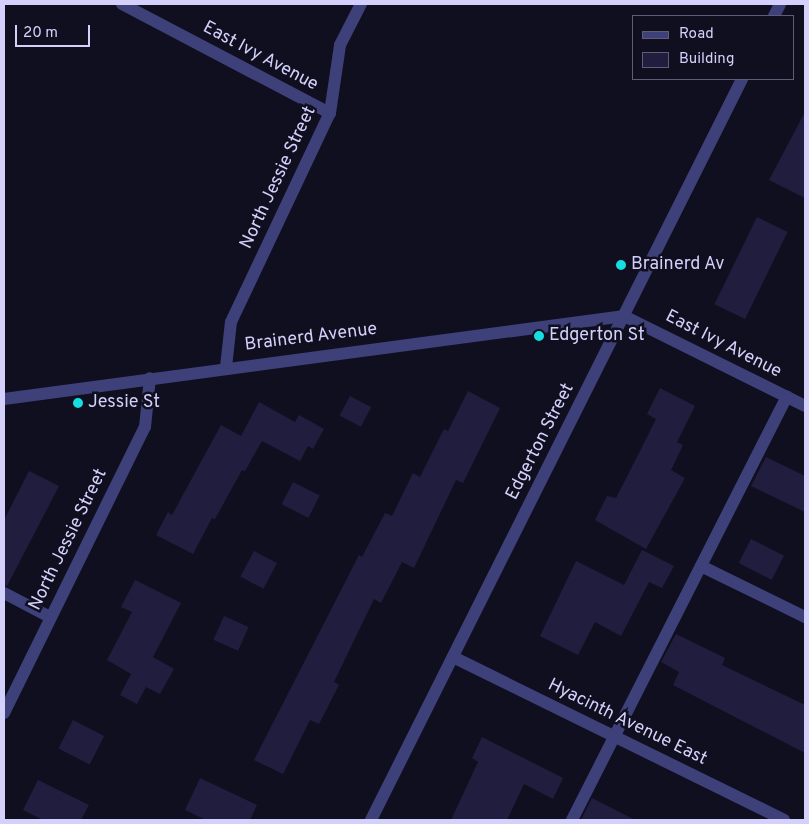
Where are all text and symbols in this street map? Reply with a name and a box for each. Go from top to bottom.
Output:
scale bar [18,15,92,47]
legend [632,15,794,80]
street label: East Ivy Avenue [198,17,322,97]
text: 20 m [23,24,58,43]
text: Road [679,25,714,44]
text: Building [679,50,734,69]
street label: North Jessie Street [236,103,322,253]
place label: Brainerd Av [631,254,725,276]
marker: Brainerd Av [615,259,627,271]
street label: East Ivy Avenue [661,306,785,384]
street label: Brainerd Avenue [243,319,379,357]
place label: Edgerton St [549,325,645,347]
marker: Edgerton St [533,330,545,342]
street label: Edgerton Street [502,380,580,504]
place label: Jessie St [88,392,160,414]
marker: Jessie St [72,397,84,409]
street label: North Jessie Street [25,466,113,614]
street label: Hyacinth Avenue East [543,675,711,771]

